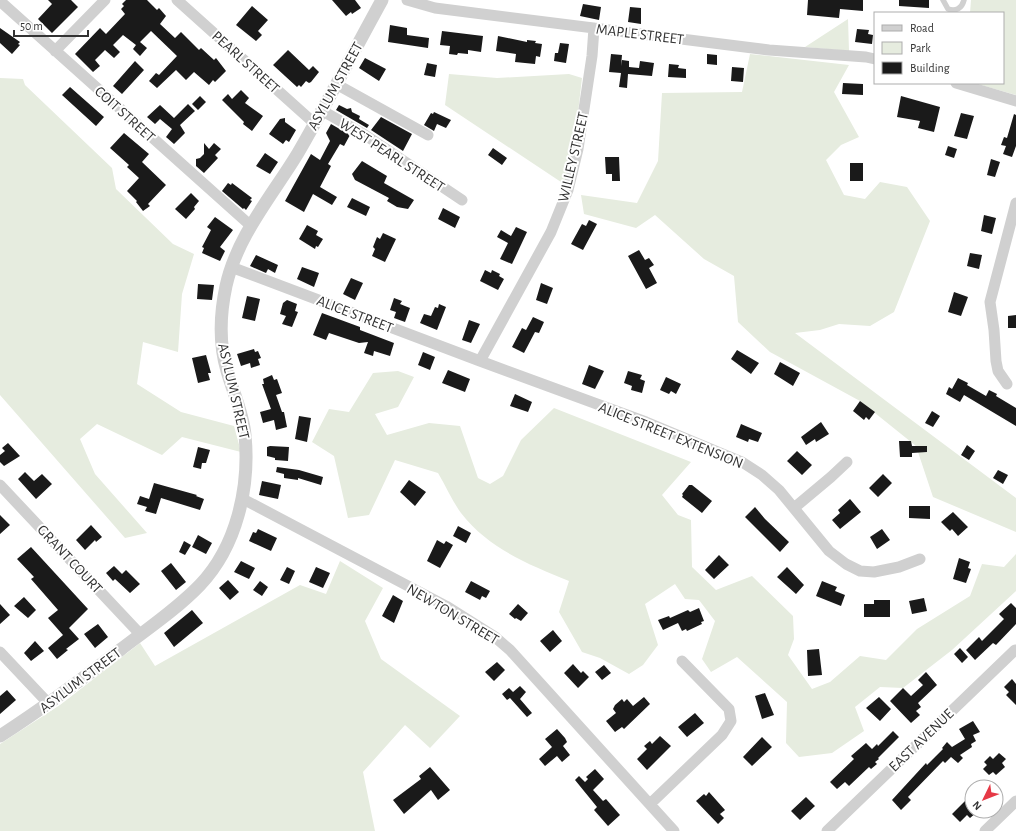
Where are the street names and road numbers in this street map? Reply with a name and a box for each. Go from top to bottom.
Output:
street label: MAPLE STREET [595,22,685,47]
street label: PEARL STREET [209,28,283,97]
street label: ASYLUM STREET [305,39,366,133]
street label: COIT STREET [92,84,158,146]
street label: WILLEY STREET [556,110,591,204]
street label: WEST PEARL STREET [336,116,448,195]
street label: ALICE STREET [315,293,396,336]
street label: ASYLUM STREET [215,342,252,441]
street label: ALICE STREET EXTENSION [596,400,745,471]
street label: GRANT COURT [34,522,105,597]
street label: NEWTON STREET [404,581,502,648]
street label: ASYLUM STREET [37,645,124,716]
street label: EAST AVENUE [886,706,957,775]

